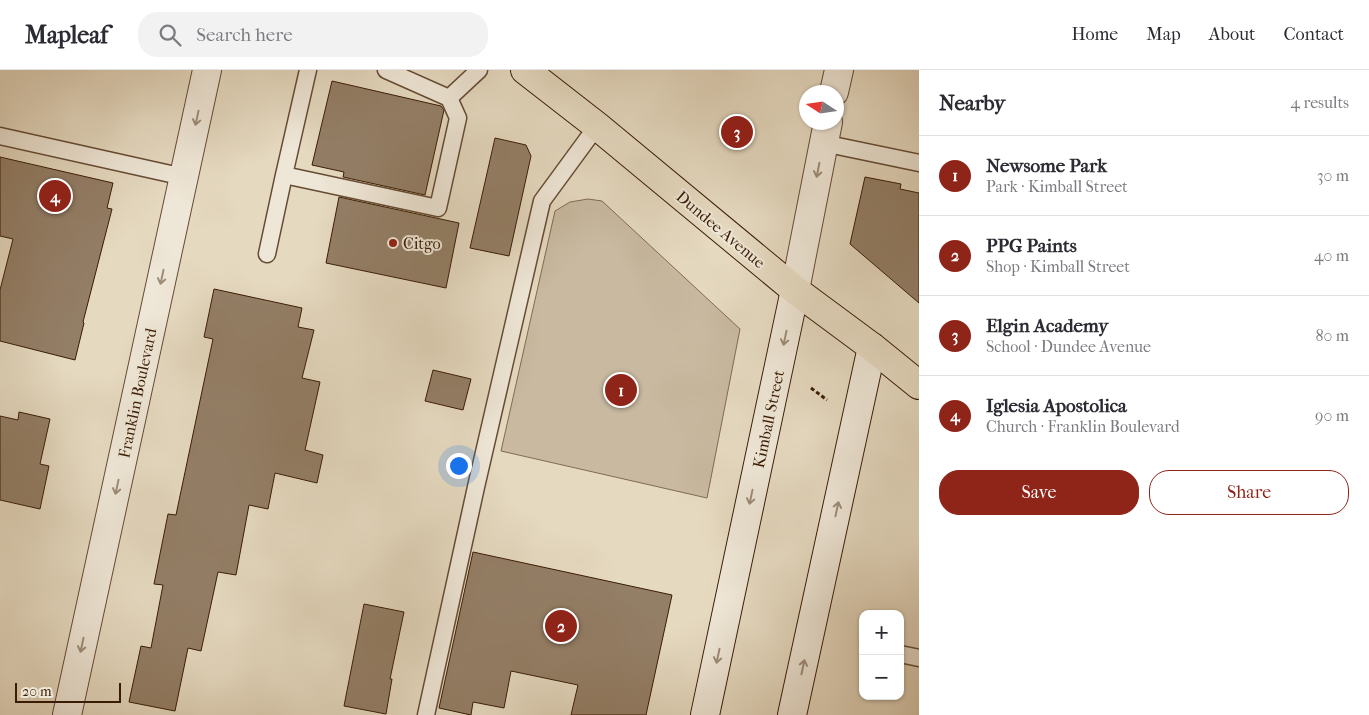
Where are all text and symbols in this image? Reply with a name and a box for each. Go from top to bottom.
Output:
search box [138,12,488,57]
text: Mapleaf [25,21,108,49]
icon: search [156,21,184,49]
text: Search here [196,24,293,46]
text: Home [1071,24,1118,45]
text: Map [1146,24,1181,45]
text: About [1209,24,1255,45]
text: Contact [1283,24,1344,45]
north arrow [799,85,844,130]
text: Nearby [939,91,1005,115]
text: 4 results [1291,93,1349,112]
one-way arrow [192,109,201,125]
pin: 3 [721,113,753,151]
text: Newsome Park [986,155,1107,177]
one-way arrow [813,162,822,178]
text: 1 [952,166,958,185]
text: 30 m [1317,166,1349,185]
pin: 4 [39,177,71,215]
text: Park · Kimball Street [986,177,1128,196]
street label: Dundee Avenue [672,187,769,272]
place label: Citgo [403,234,441,253]
text: PPG Paints [986,235,1077,257]
marker: Citgo [387,237,399,249]
text: 2 [951,246,959,265]
text: 40 m [1314,246,1349,265]
text: Shop · Kimball Street [986,257,1130,276]
one-way arrow [157,268,167,284]
text: Elgin Academy [986,315,1108,337]
street label: Franklin Boulevard [114,326,161,460]
text: 3 [952,326,958,345]
text: 80 m [1315,326,1349,345]
one-way arrow [779,330,789,346]
text: School · Dundee Avenue [986,337,1151,356]
street label: Kimball Street [749,368,788,470]
pin: 1 [605,371,637,409]
text: Iglesia Apostolica [986,395,1127,417]
text: 4 [950,406,960,425]
text: 90 m [1315,406,1349,425]
text: Church · Franklin Boulevard [986,417,1180,436]
your location [446,453,472,479]
button: Save [939,470,1139,515]
button: Share [1149,470,1349,515]
one-way arrow [112,478,121,494]
one-way arrow [746,489,755,505]
one-way arrow [833,501,842,517]
pin: 2 [545,607,577,645]
map controls [859,610,904,700]
button: + [859,610,904,655]
one-way arrow [77,637,87,653]
one-way arrow [713,648,722,664]
button: − [859,655,904,700]
one-way arrow [799,660,808,676]
scale bar [15,680,121,703]
text: 20 m [22,683,52,700]

